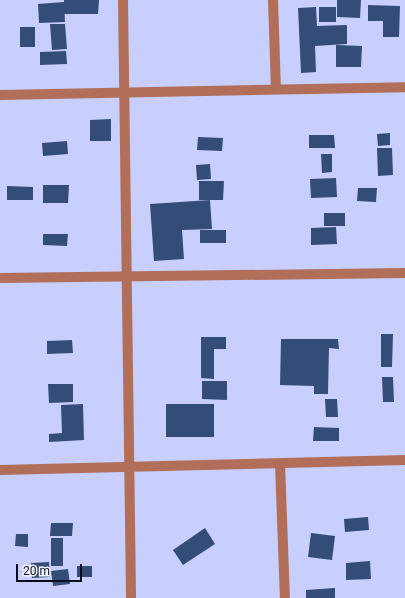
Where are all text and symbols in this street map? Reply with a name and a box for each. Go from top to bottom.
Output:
scale bar [18,556,84,582]
text: 20 m [23,564,50,578]

